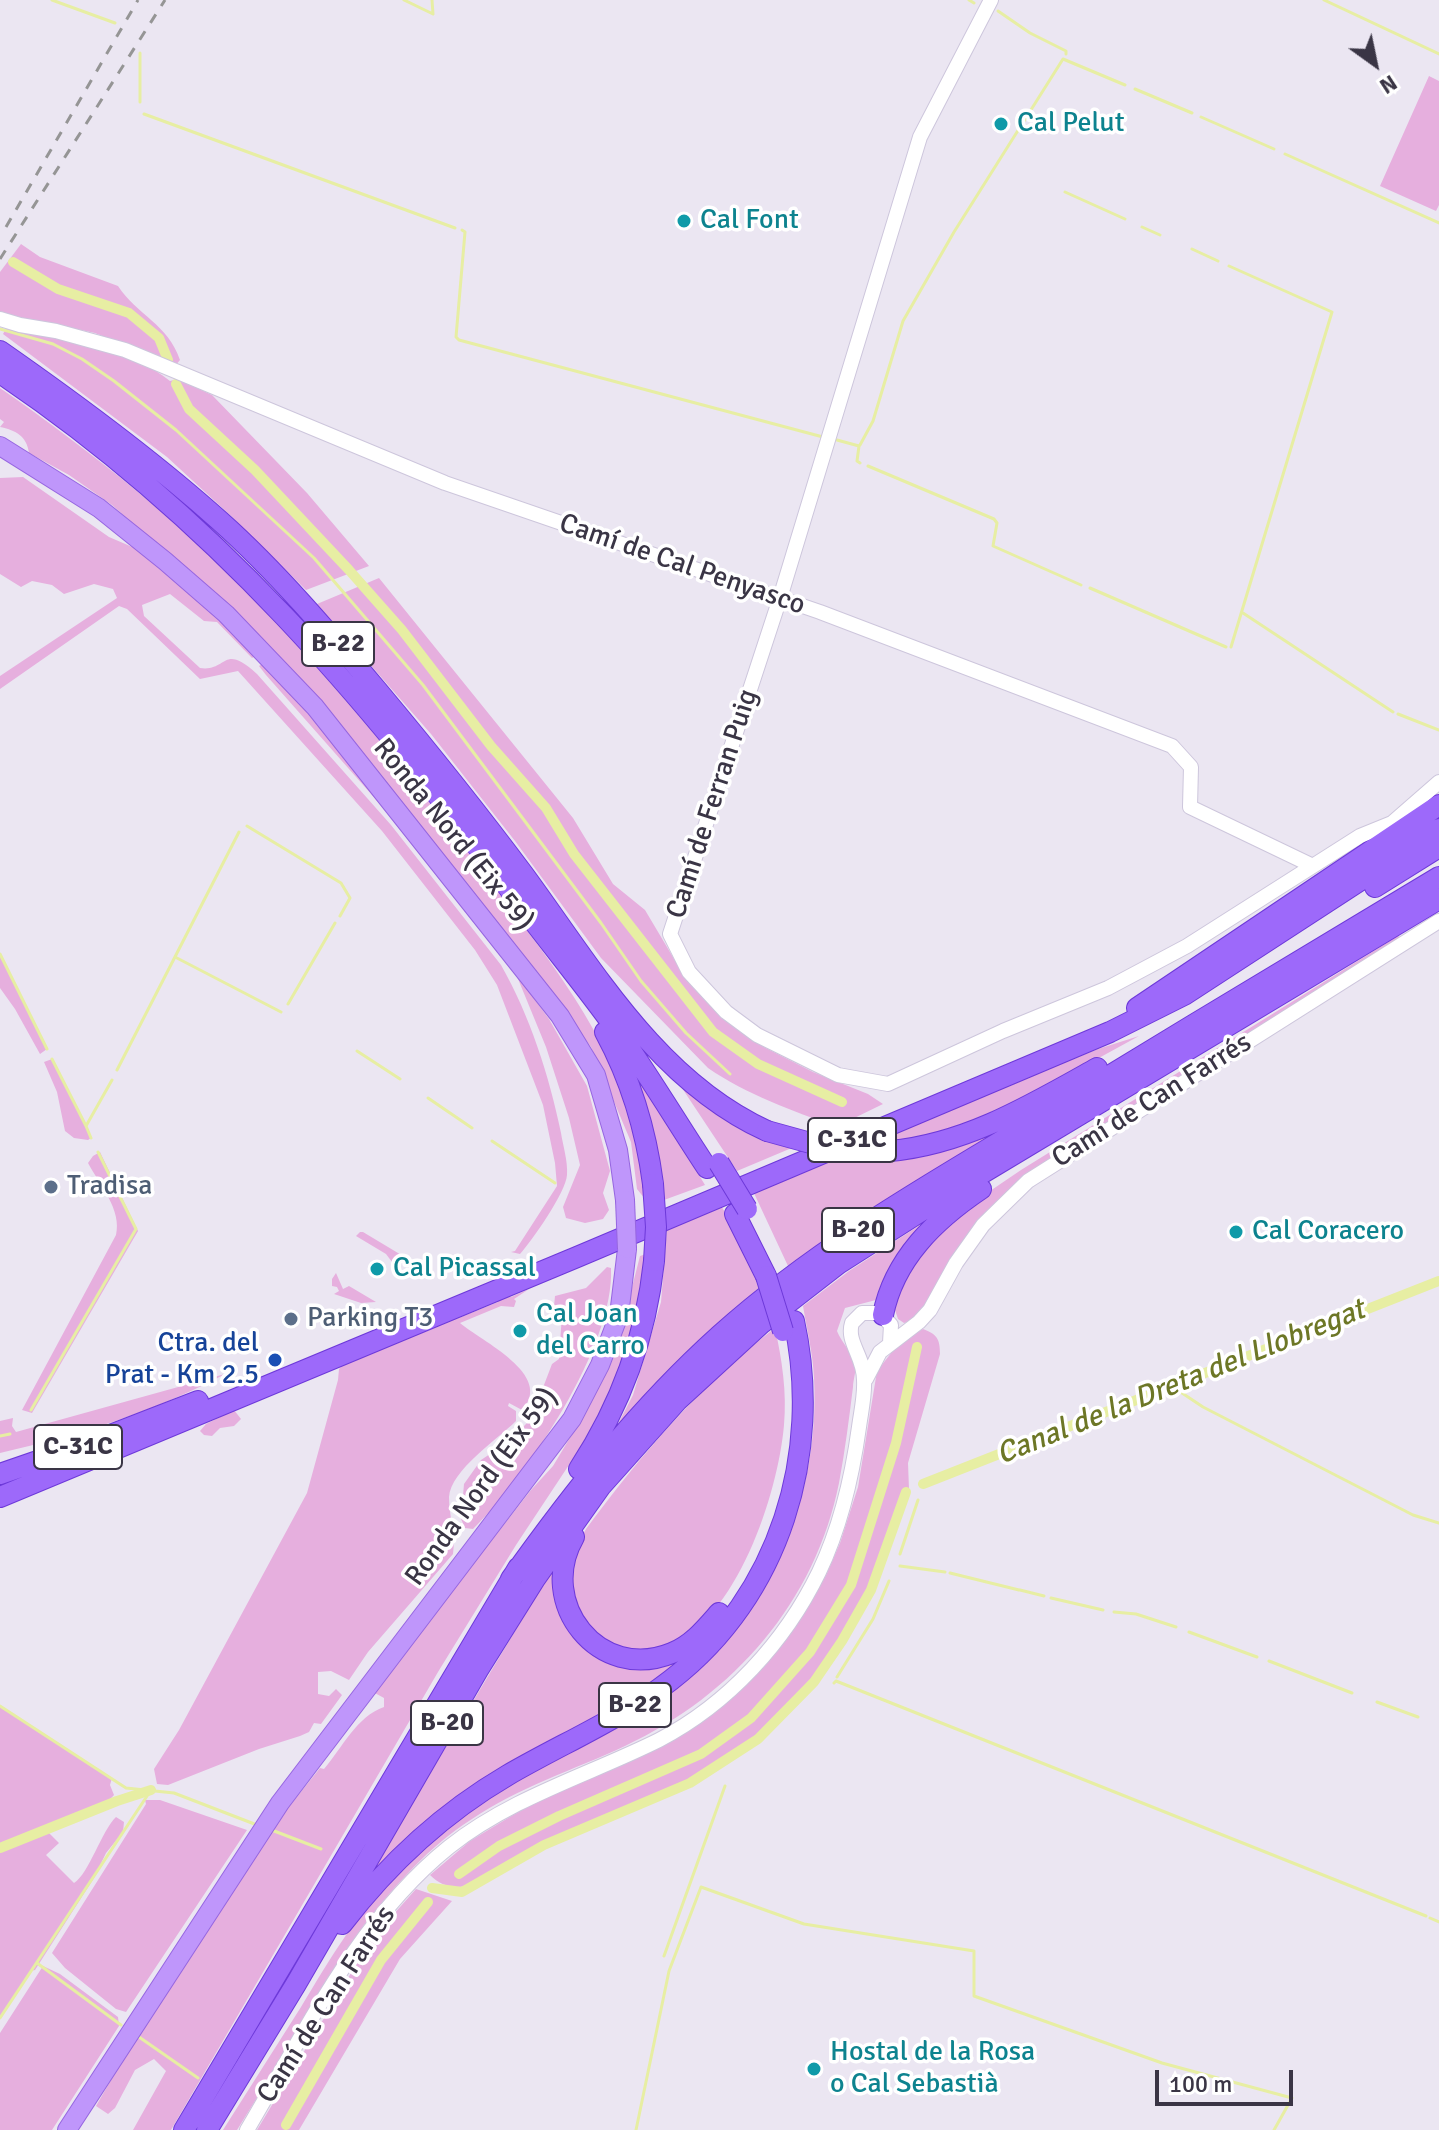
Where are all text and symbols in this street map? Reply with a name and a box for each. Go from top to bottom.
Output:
north arrow [1335,24,1415,104]
text: N [1375,69,1402,100]
place label: Cal Pelut [1017,107,1124,141]
marker: Cal Pelut [992,115,1010,133]
place label: Cal Font [700,204,799,238]
marker: Cal Font [675,212,693,230]
street label: Camí de Cal Penyasco [555,507,809,623]
road number: B-22 [302,622,374,666]
street label: Camí de Ferran Puig [660,685,766,923]
street label: Ronda Nord (Eix 59) [365,732,541,938]
street label: Camí de Can Farrés [1046,1026,1258,1176]
road number: C-31C [808,1118,896,1162]
place label: Tradisa [67,1170,152,1204]
marker: Tradisa [42,1178,60,1196]
road number: B-20 [822,1208,894,1252]
place label: Cal Coracero [1252,1215,1404,1249]
marker: Cal Coracero [1227,1223,1245,1241]
place label: Cal Picassal [393,1252,536,1286]
marker: Cal Picassal [368,1260,386,1278]
water label: Canal de la Dreta del Llobregat [992,1293,1370,1473]
place label: Cal Joan del Carro [536,1298,645,1364]
place label: Parking T3 [307,1302,433,1336]
marker: Parking T3 [282,1310,300,1328]
marker: Cal Joan del Carro [511,1322,529,1340]
place label: Ctra. del Prat - Km 2.5 [105,1327,259,1393]
marker: Ctra. del Prat - Km 2.5 [266,1351,284,1369]
street label: Ronda Nord (Eix 59) [399,1381,565,1593]
road number: C-31C [34,1425,122,1469]
road number: B-22 [599,1683,671,1727]
road number: B-20 [411,1701,483,1745]
street label: Camí de Can Farrés [251,1900,403,2110]
place label: Hostal de la Rosa o Cal Sebastià [830,2036,1035,2102]
scale bar [1159,2054,1297,2104]
marker: Hostal de la Rosa o Cal Sebastià [805,2060,823,2078]
text: 100 m [1169,2069,1232,2099]

